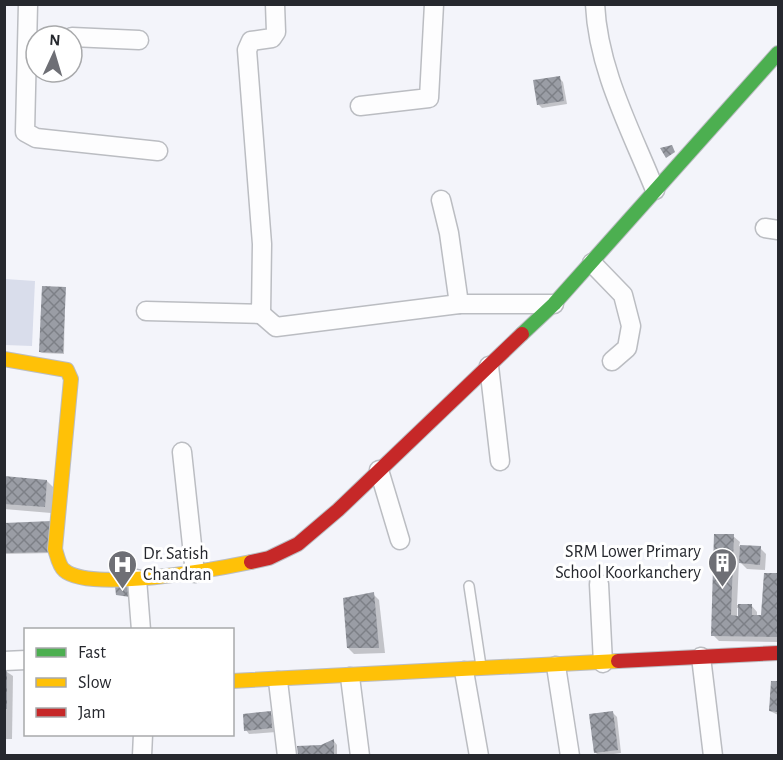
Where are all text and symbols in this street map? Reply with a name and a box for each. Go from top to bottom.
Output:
north arrow [24,24,84,84]
text: N [49,32,61,48]
place label: SRM Lower Primary School Koorkanchery [555,543,701,582]
place label: Dr. Satish Chandran [143,545,212,584]
building icon: SRM Lower Primary School Koorkanchery [706,546,738,588]
hospital icon: Dr. Satish Chandran [106,548,138,590]
legend [24,628,234,736]
text: Fast [78,644,106,662]
text: Slow [78,674,111,692]
text: Jam [78,704,106,722]

